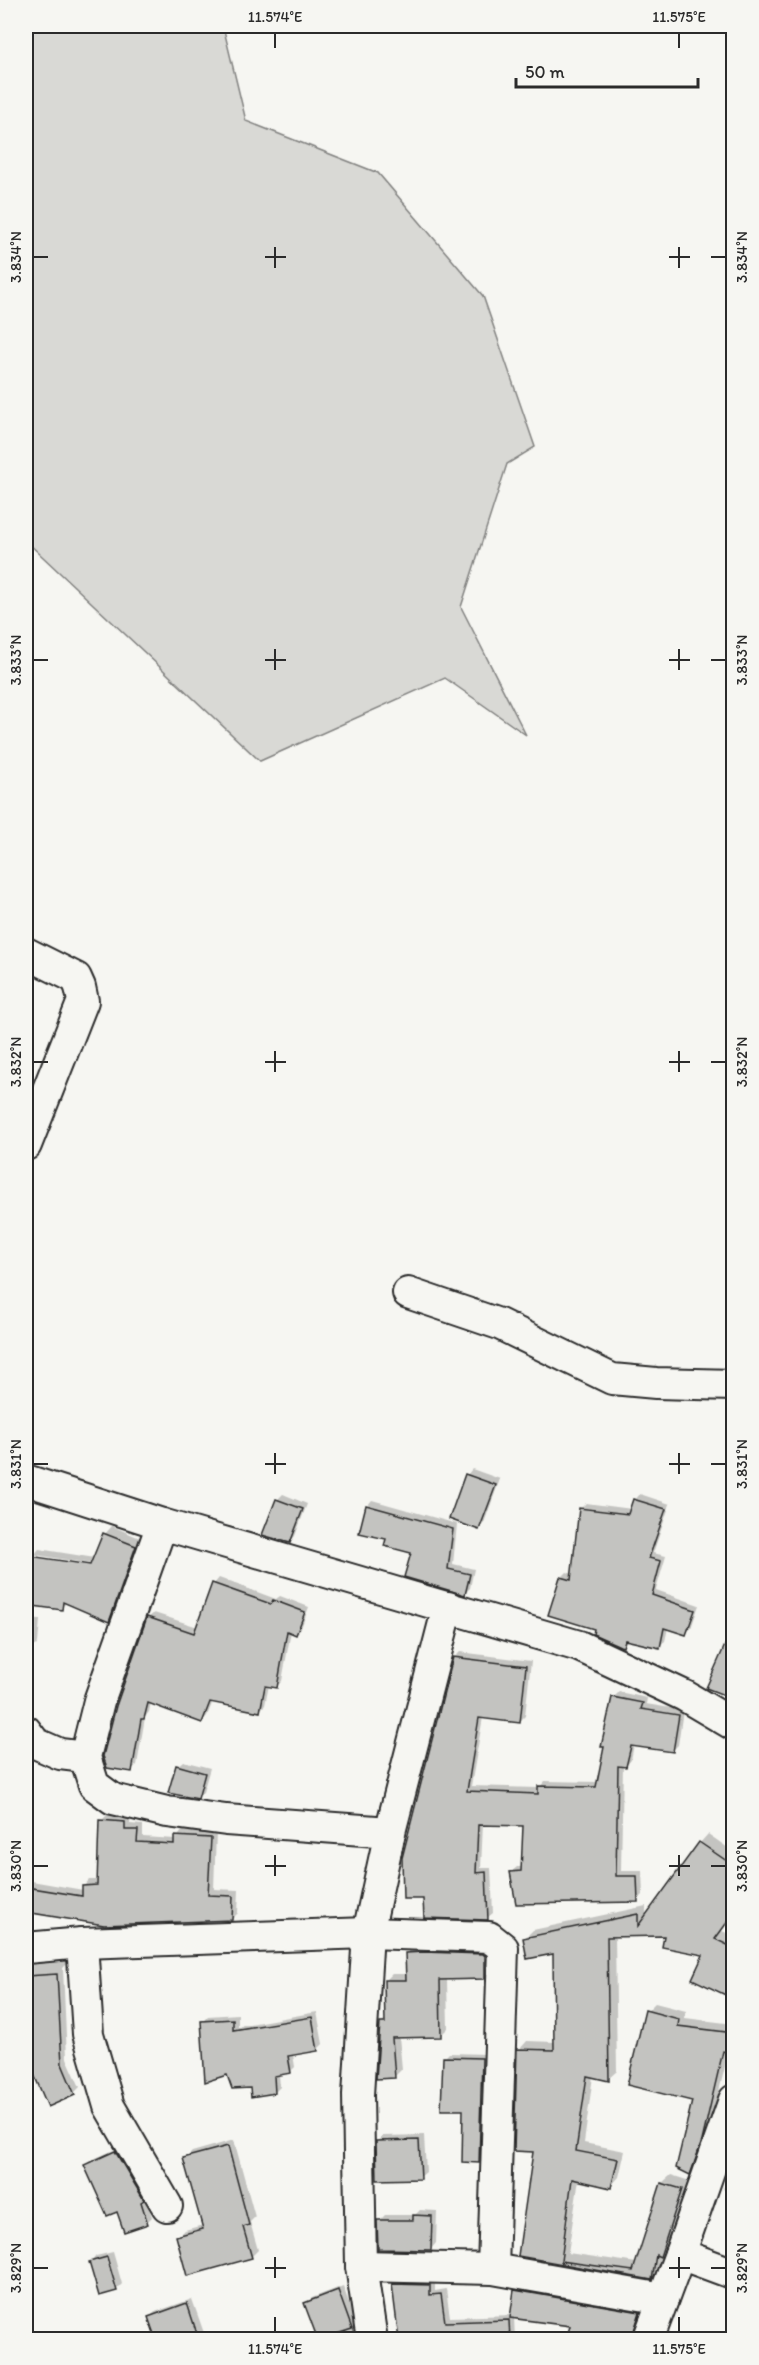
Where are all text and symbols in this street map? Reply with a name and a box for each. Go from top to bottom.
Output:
text: 11.574°E [248,8,302,26]
text: 11.575°E [652,8,706,26]
scale bar [516,51,698,89]
text: 50 m [525,61,565,83]
text: 3.834°N [7,231,25,283]
text: 3.834°N [733,231,751,283]
text: 3.833°N [7,635,25,686]
text: 3.833°N [733,635,751,686]
text: 3.832°N [7,1037,25,1087]
text: 3.832°N [733,1037,751,1087]
text: 3.831°N [7,1439,25,1489]
text: 3.831°N [733,1439,751,1489]
text: 3.830°N [7,1840,25,1892]
text: 3.830°N [733,1840,751,1892]
text: 3.829°N [7,2243,25,2293]
text: 3.829°N [733,2243,751,2293]
text: 11.574°E [248,2340,302,2358]
text: 11.575°E [652,2340,706,2358]

